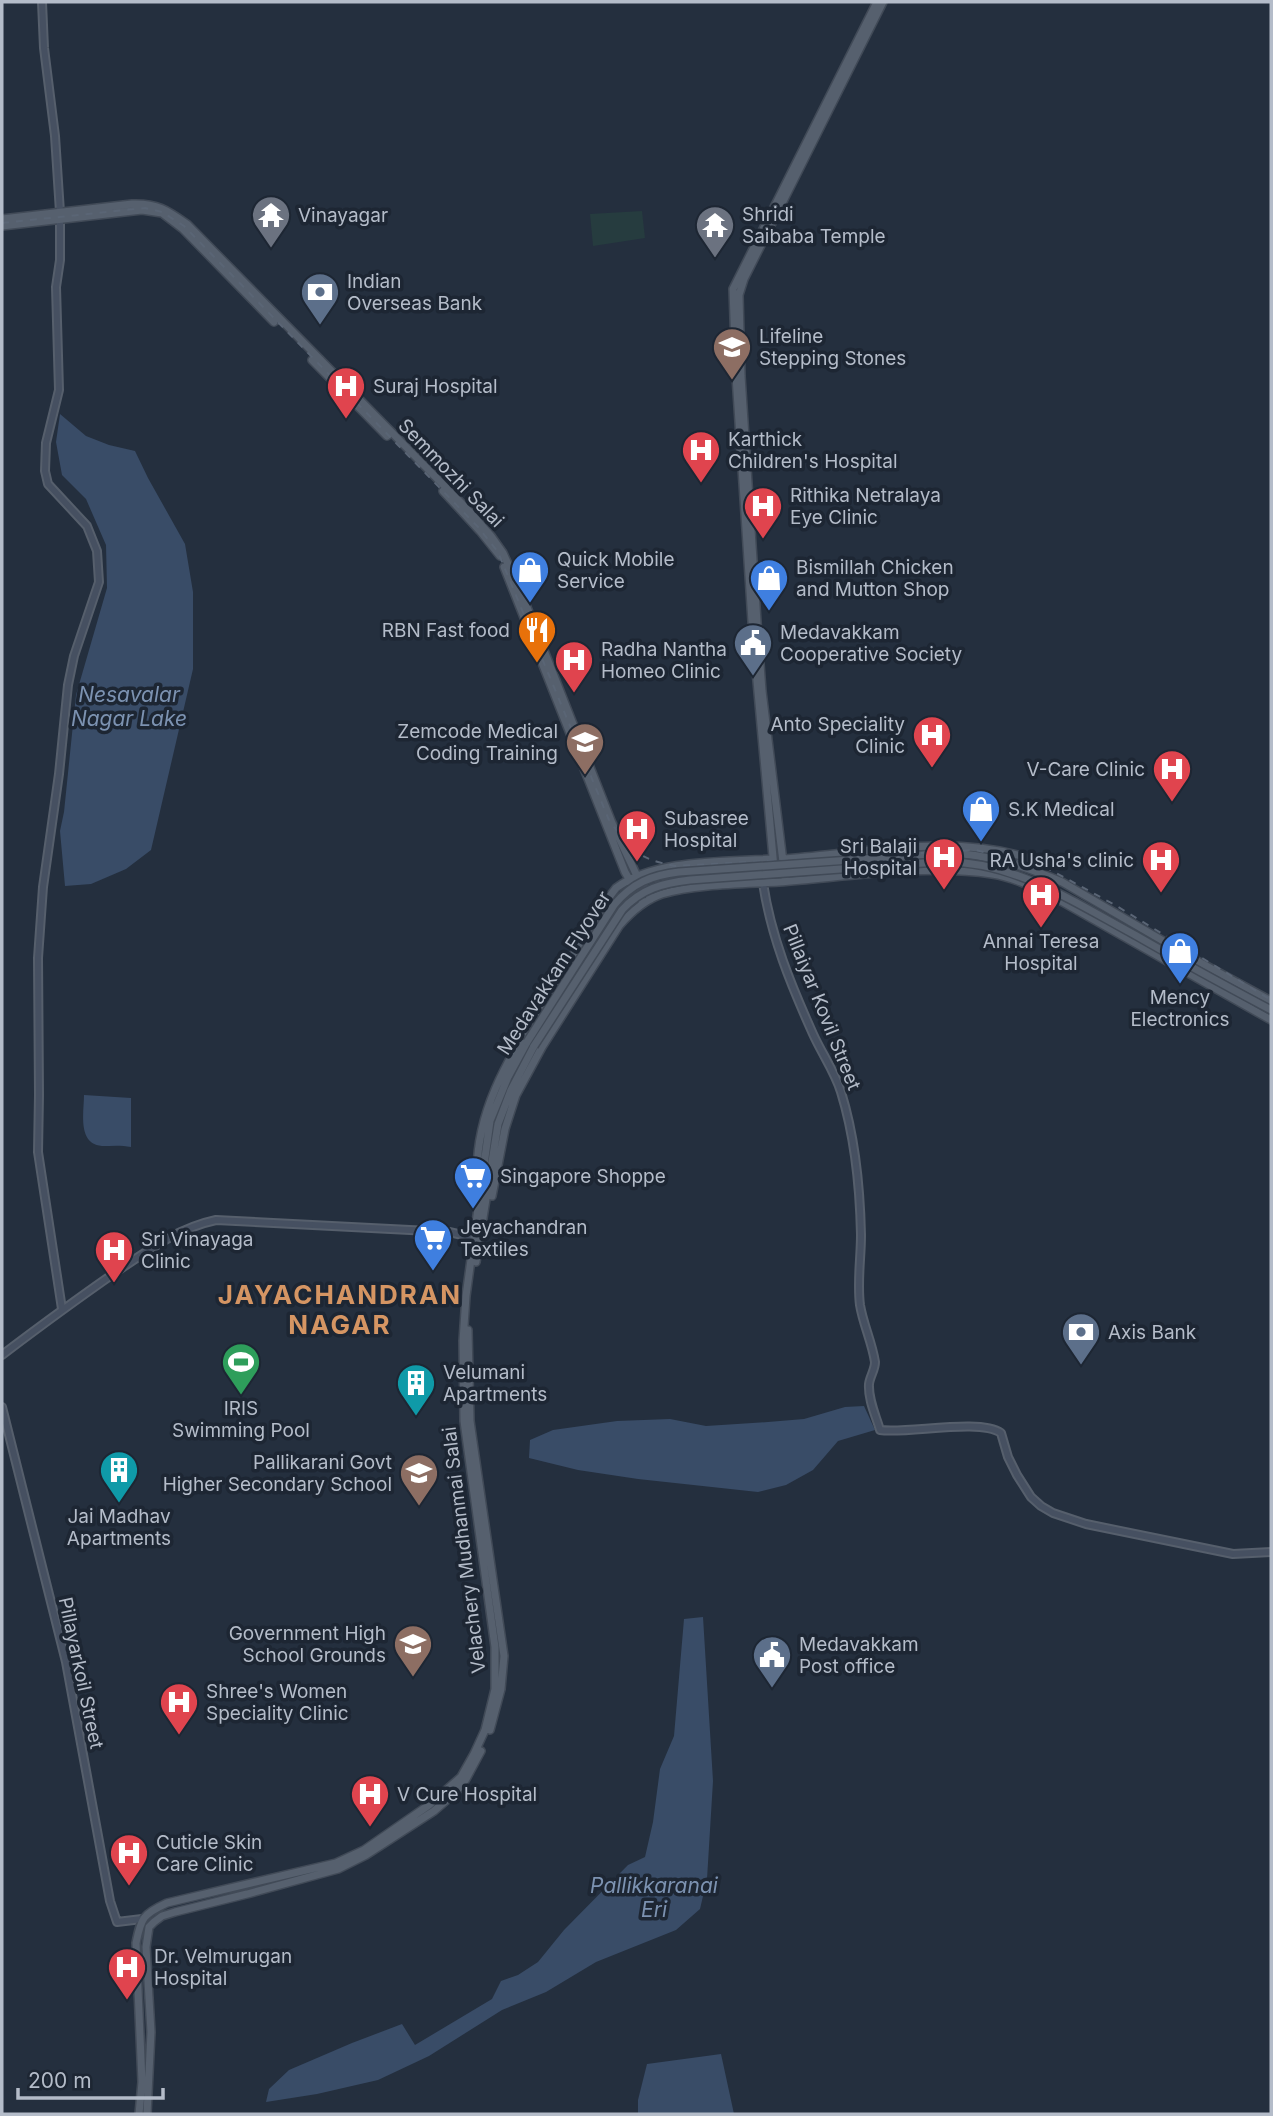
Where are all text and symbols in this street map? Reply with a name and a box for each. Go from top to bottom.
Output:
temple icon: Vinayagar [250,194,292,249]
place label: Shridi Saibaba Temple [742,203,886,248]
place label: Vinayagar [298,204,388,227]
temple icon: Shridi Saibaba Temple [694,204,736,259]
place label: Indian Overseas Bank [347,270,483,315]
bank icon: Indian Overseas Bank [299,271,341,326]
place label: Lifeline Stepping Stones [759,325,906,370]
school or university icon: Lifeline Stepping Stones [711,326,753,381]
hospital icon: Suraj Hospital [325,365,367,420]
place label: Suraj Hospital [373,375,498,398]
street label: Semmozhi Salai [393,414,509,532]
place label: Karthick Children's Hospital [728,428,898,473]
hospital icon: Karthick Children's Hospital [680,429,722,484]
place label: Rithika Netralaya Eye Clinic [790,484,941,529]
hospital icon: Rithika Netralaya Eye Clinic [742,485,784,540]
place label: Quick Mobile Service [557,548,674,593]
shop icon: Quick Mobile Service [509,549,551,604]
place label: Bismillah Chicken and Mutton Shop [796,556,954,601]
shop icon: Bismillah Chicken and Mutton Shop [748,557,790,612]
restaurant icon: RBN Fast food [516,609,558,664]
place label: RBN Fast food [382,619,510,642]
place label: Medavakkam Cooperative Society [780,621,962,666]
public building icon: Medavakkam Cooperative Society [732,622,774,677]
place label: Radha Nantha Homeo Clinic [601,638,727,683]
hospital icon: Radha Nantha Homeo Clinic [553,639,595,694]
water label: Nesavalar Nagar Lake [71,682,187,731]
place label: Anto Speciality Clinic [770,713,905,758]
hospital icon: Anto Speciality Clinic [911,714,953,769]
place label: Zemcode Medical Coding Training [397,720,558,765]
school or university icon: Zemcode Medical Coding Training [564,721,606,776]
hospital icon: V-Care Clinic [1151,748,1193,803]
place label: V-Care Clinic [1027,758,1145,781]
shop icon: S.K Medical [960,788,1002,843]
place label: S.K Medical [1008,798,1115,821]
place label: Subasree Hospital [664,807,749,852]
hospital icon: Subasree Hospital [616,808,658,863]
place label: Sri Balaji Hospital [840,835,917,880]
hospital icon: Sri Balaji Hospital [923,836,965,891]
hospital icon: RA Usha's clinic [1140,839,1182,894]
place label: RA Usha's clinic [989,849,1134,872]
hospital icon: Annai Teresa Hospital [1020,874,1062,929]
street label: Medavakkam Flyover [492,887,616,1059]
street label: Pillaiyar Kovil Street [778,921,866,1093]
place label: Annai Teresa Hospital [983,930,1099,975]
shop icon: Mency Electronics [1159,930,1201,985]
place label: Mency Electronics [1130,986,1230,1031]
supermarket icon: Singapore Shoppe [452,1155,494,1210]
place label: Singapore Shoppe [500,1165,666,1188]
place label: Jeyachandran Textiles [460,1216,587,1261]
supermarket icon: Jeyachandran Textiles [412,1217,454,1272]
place label: Sri Vinayaga Clinic [141,1228,254,1273]
hospital icon: Sri Vinayaga Clinic [93,1229,135,1284]
district label: JAYACHANDRAN NAGAR [218,1279,462,1340]
bank icon: Axis Bank [1060,1311,1102,1366]
place label: Axis Bank [1108,1321,1197,1344]
sports icon: IRIS Swimming Pool [220,1341,262,1396]
place label: Velumani Apartments [443,1361,547,1406]
building icon: Velumani Apartments [395,1362,437,1417]
place label: IRIS Swimming Pool [172,1397,310,1442]
street label: Velachery Mudhanmai Salai [437,1425,491,1675]
building icon: Jai Madhav Apartments [98,1449,140,1504]
place label: Pallikarani Govt Higher Secondary School [163,1451,392,1496]
school or university icon: Pallikarani Govt Higher Secondary School [398,1452,440,1507]
place label: Jai Madhav Apartments [67,1505,171,1550]
street label: Pillayarkoil Street [54,1595,108,1751]
place label: Government High School Grounds [229,1622,386,1667]
school or university icon: Government High School Grounds [392,1623,434,1678]
place label: Medavakkam Post office [799,1633,919,1678]
public building icon: Medavakkam Post office [751,1634,793,1689]
place label: Shree's Women Speciality Clinic [206,1680,349,1725]
hospital icon: Shree's Women Speciality Clinic [158,1681,200,1736]
hospital icon: V Cure Hospital [349,1773,391,1828]
place label: V Cure Hospital [397,1783,537,1806]
place label: Cuticle Skin Care Clinic [156,1831,262,1876]
hospital icon: Cuticle Skin Care Clinic [108,1832,150,1887]
water label: Pallikkaranai Eri [590,1873,719,1922]
place label: Dr. Velmurugan Hospital [154,1945,292,1990]
hospital icon: Dr. Velmurugan Hospital [106,1946,148,2001]
scale bar [18,2056,163,2100]
text: 200 m [28,2068,92,2093]

